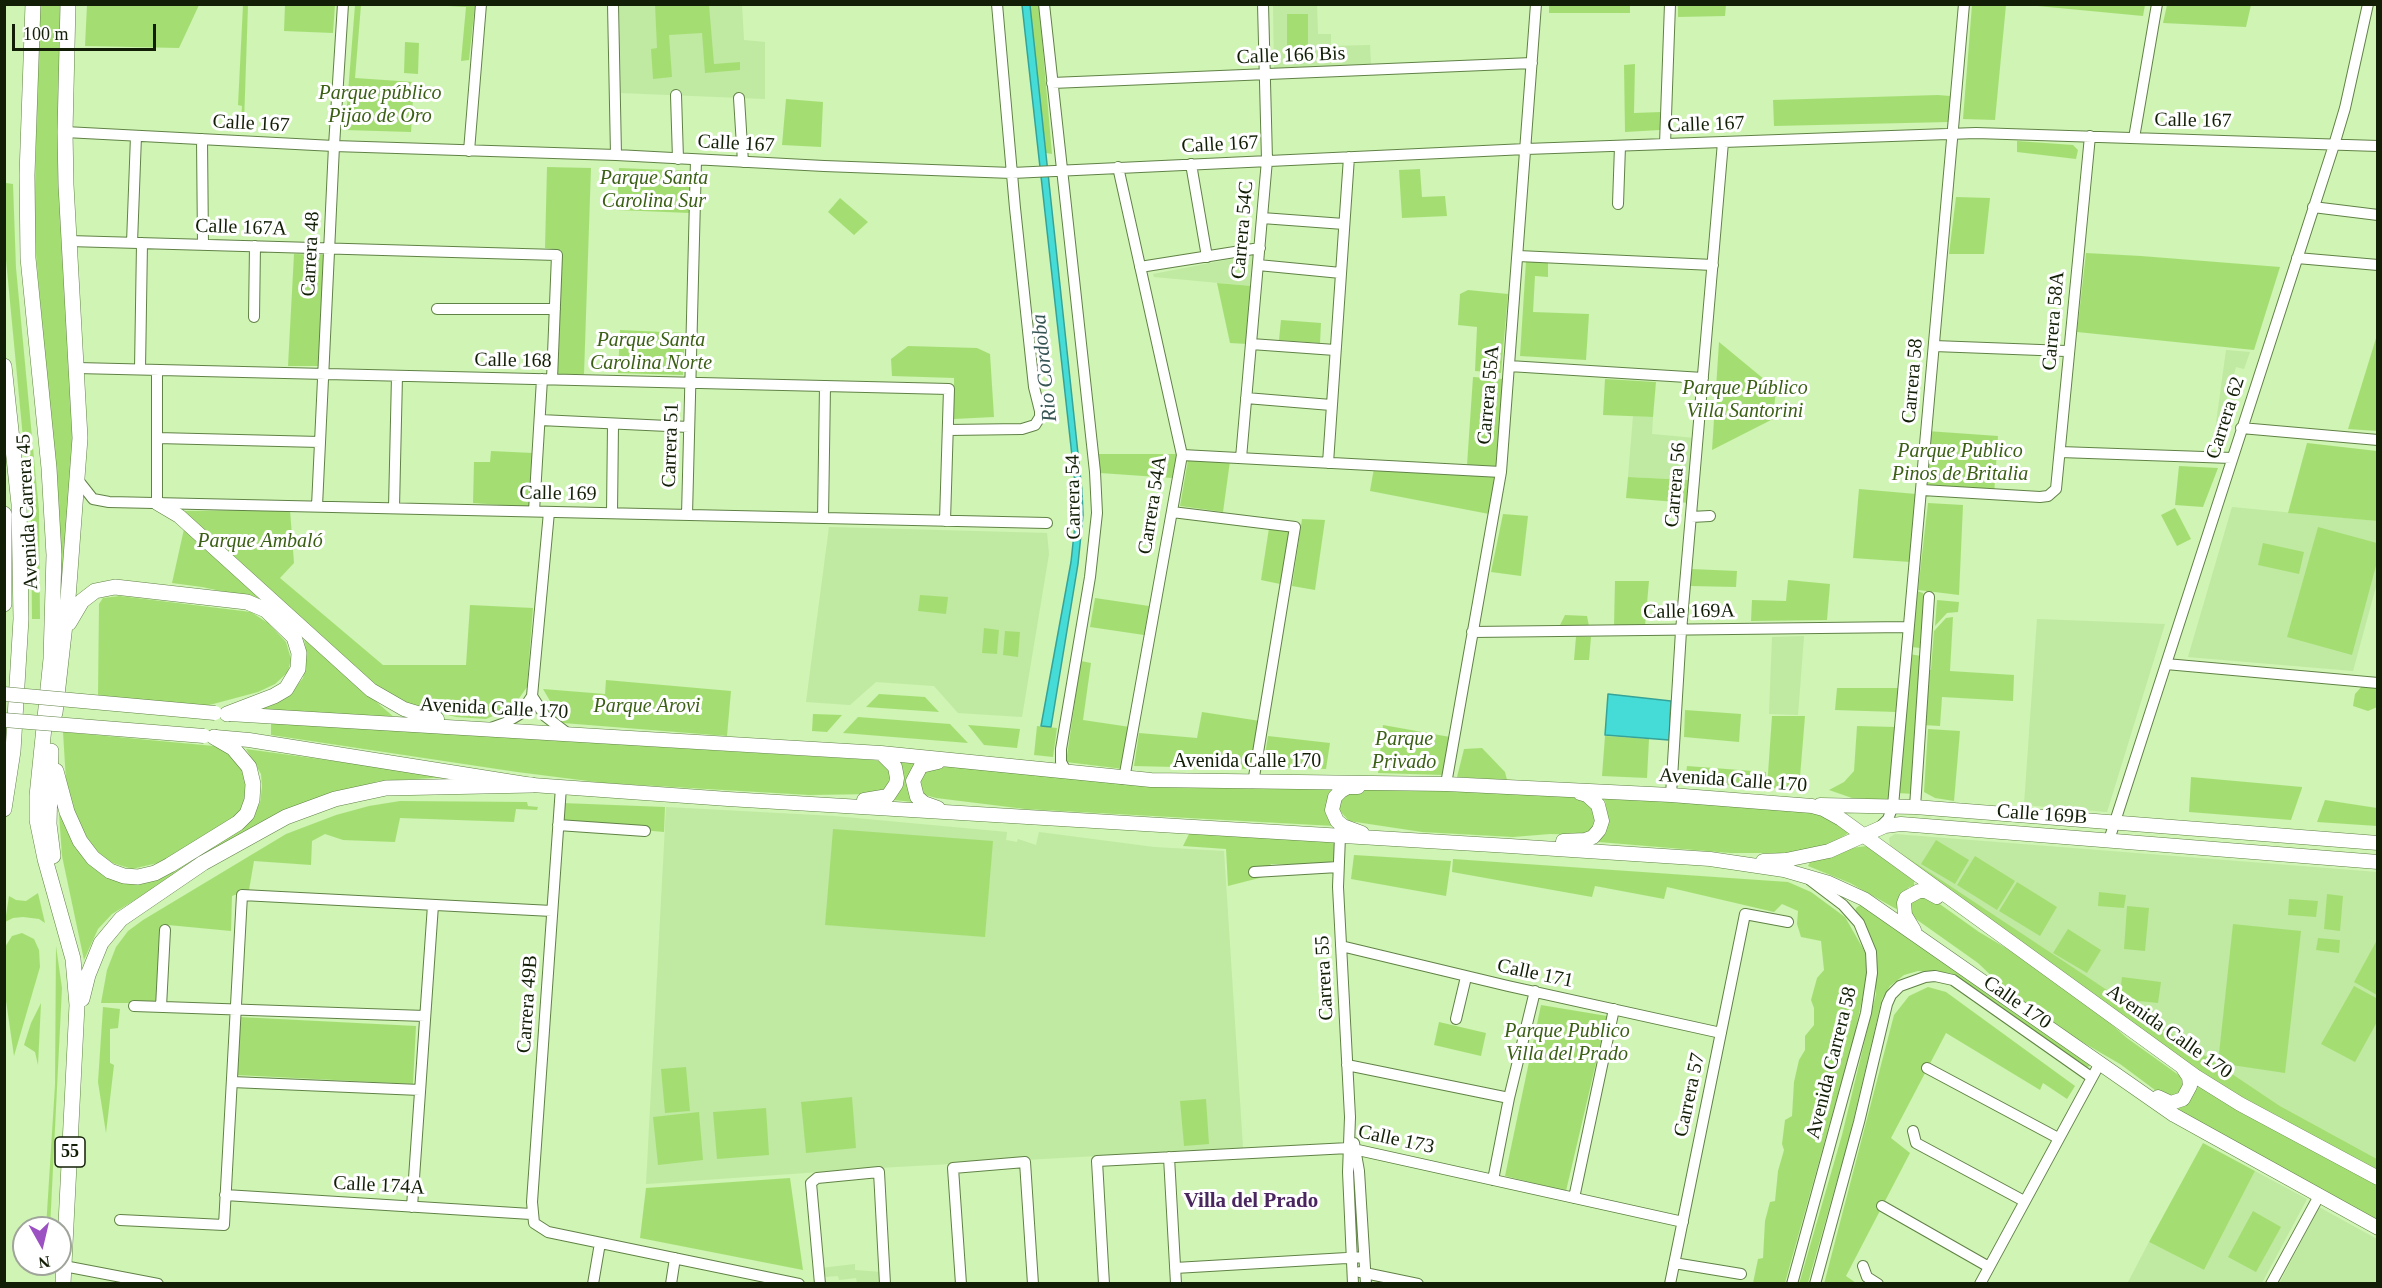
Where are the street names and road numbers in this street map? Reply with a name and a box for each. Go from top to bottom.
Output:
street label: Calle 166 Bis [1236,42,1346,70]
street label: Calle 167 [2154,108,2232,134]
street label: Calle 167 [212,110,290,138]
street label: Calle 167 [1667,112,1745,138]
street label: Calle 167 [697,130,775,158]
street label: Calle 167 [1181,131,1259,159]
street label: Carrera 54C [1227,180,1259,280]
street label: Carrera 48 [297,211,325,297]
street label: Calle 167A [195,214,287,242]
street label: Carrera 58A [2038,270,2070,372]
street label: Carrera 58 [1897,338,1929,424]
street label: Carrera 55A [1473,344,1505,446]
street label: Calle 168 [474,348,552,374]
street label: Carrera 62 [2201,374,2251,462]
street label: Carrera 51 [658,402,684,488]
street label: Avenida Carrera 45 [12,433,44,591]
street label: Carrera 56 [1660,442,1692,528]
street label: Carrera 54 [1061,454,1087,540]
street label: Carrera 54A [1133,454,1173,556]
street label: Calle 169 [519,481,597,507]
street label: Calle 169A [1643,599,1735,625]
street label: Avenida Calle 170 [419,693,569,725]
street label: Avenida Calle 170 [1173,750,1321,774]
street label: Avenida Calle 170 [1658,764,1808,798]
street label: Calle 169B [1996,800,2088,830]
street label: Carrera 55 [1311,935,1339,1021]
street label: Carrera 49B [513,954,543,1054]
street label: Calle 171 [1495,954,1575,994]
street label: Calle 170 [1978,971,2056,1035]
street label: Avenida Calle 170 [2101,980,2237,1084]
street label: Avenida Carrera 58 [1801,984,1863,1142]
street label: Carrera 57 [1669,1051,1711,1139]
street label: Calle 173 [1356,1120,1436,1160]
road number: 55 [55,1137,85,1167]
street label: Calle 174A [333,1172,425,1200]

